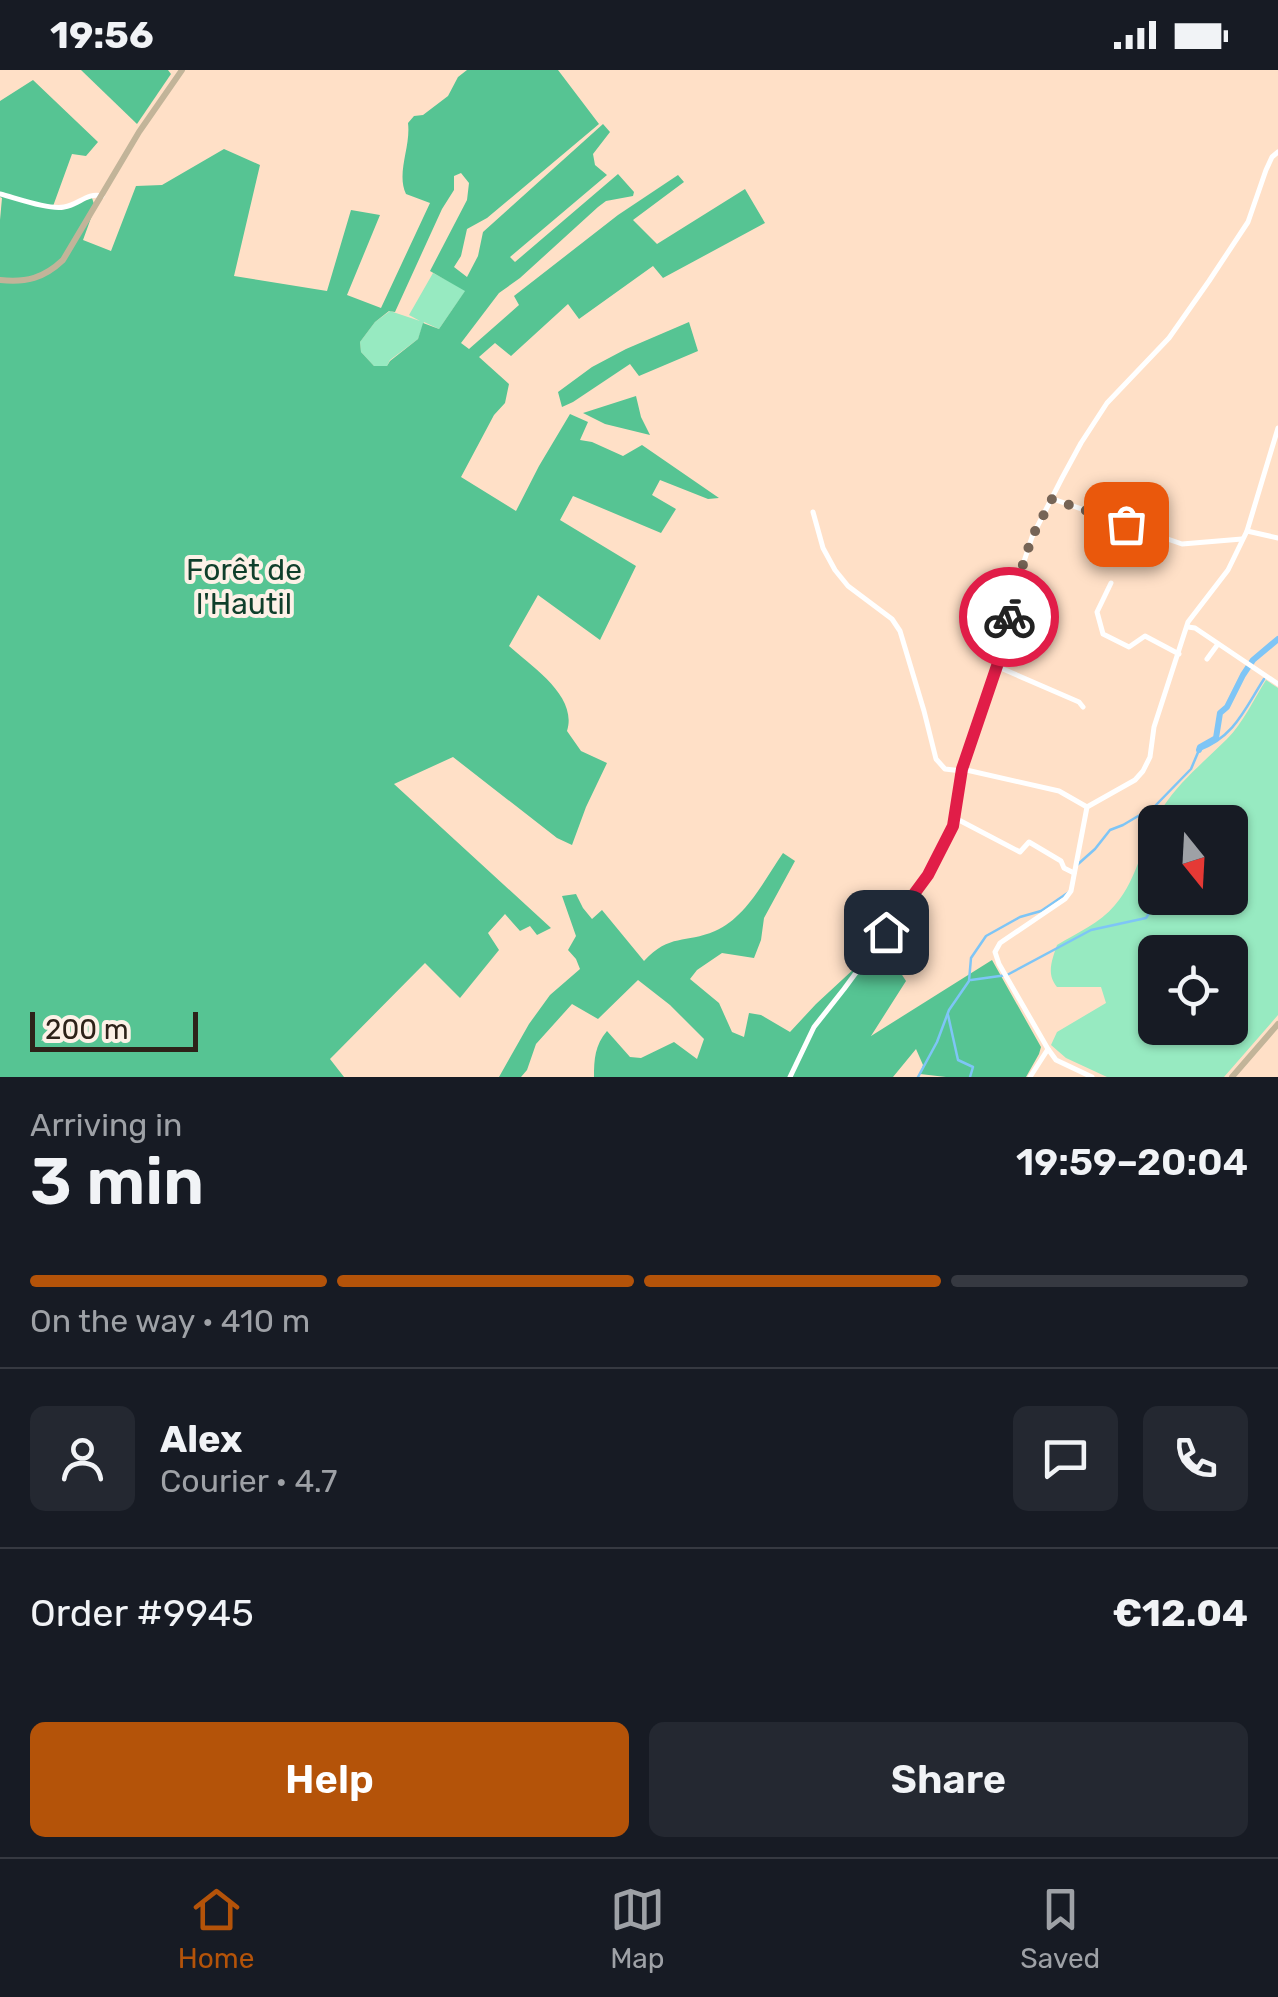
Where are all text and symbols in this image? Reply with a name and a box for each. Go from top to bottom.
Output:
text: 19:56 [50,12,154,58]
pin [1084,482,1169,567]
icon: bag [1099,497,1154,552]
park label: Forêt de l'Hautil [186,552,302,622]
courier [959,567,1059,667]
icon: bike [982,590,1037,645]
north arrow [1138,805,1248,915]
map controls [1138,805,1248,1045]
pin [844,890,929,975]
icon: home [859,905,914,960]
button: locate [1138,935,1248,1045]
scale bar [30,1007,198,1051]
text: 200 m [45,1013,129,1046]
text: Arriving in [30,1106,182,1144]
text: 19:59–20:04 [1016,1139,1248,1185]
text: 3 min [30,1143,204,1220]
text: On the way · 410 m [30,1302,310,1340]
button: person [30,1406,135,1511]
button: chat [1013,1406,1118,1511]
button: phone [1143,1406,1248,1511]
text: Alex [160,1416,242,1462]
text: Courier · 4.7 [160,1462,337,1500]
text: Order #9945 [30,1590,254,1636]
text: €12.04 [1112,1590,1248,1636]
button: Help [30,1722,629,1837]
button: Share [649,1722,1248,1837]
tab: Home [178,1882,254,1975]
tab: Map [610,1882,665,1975]
tab: Saved [1020,1882,1100,1975]

